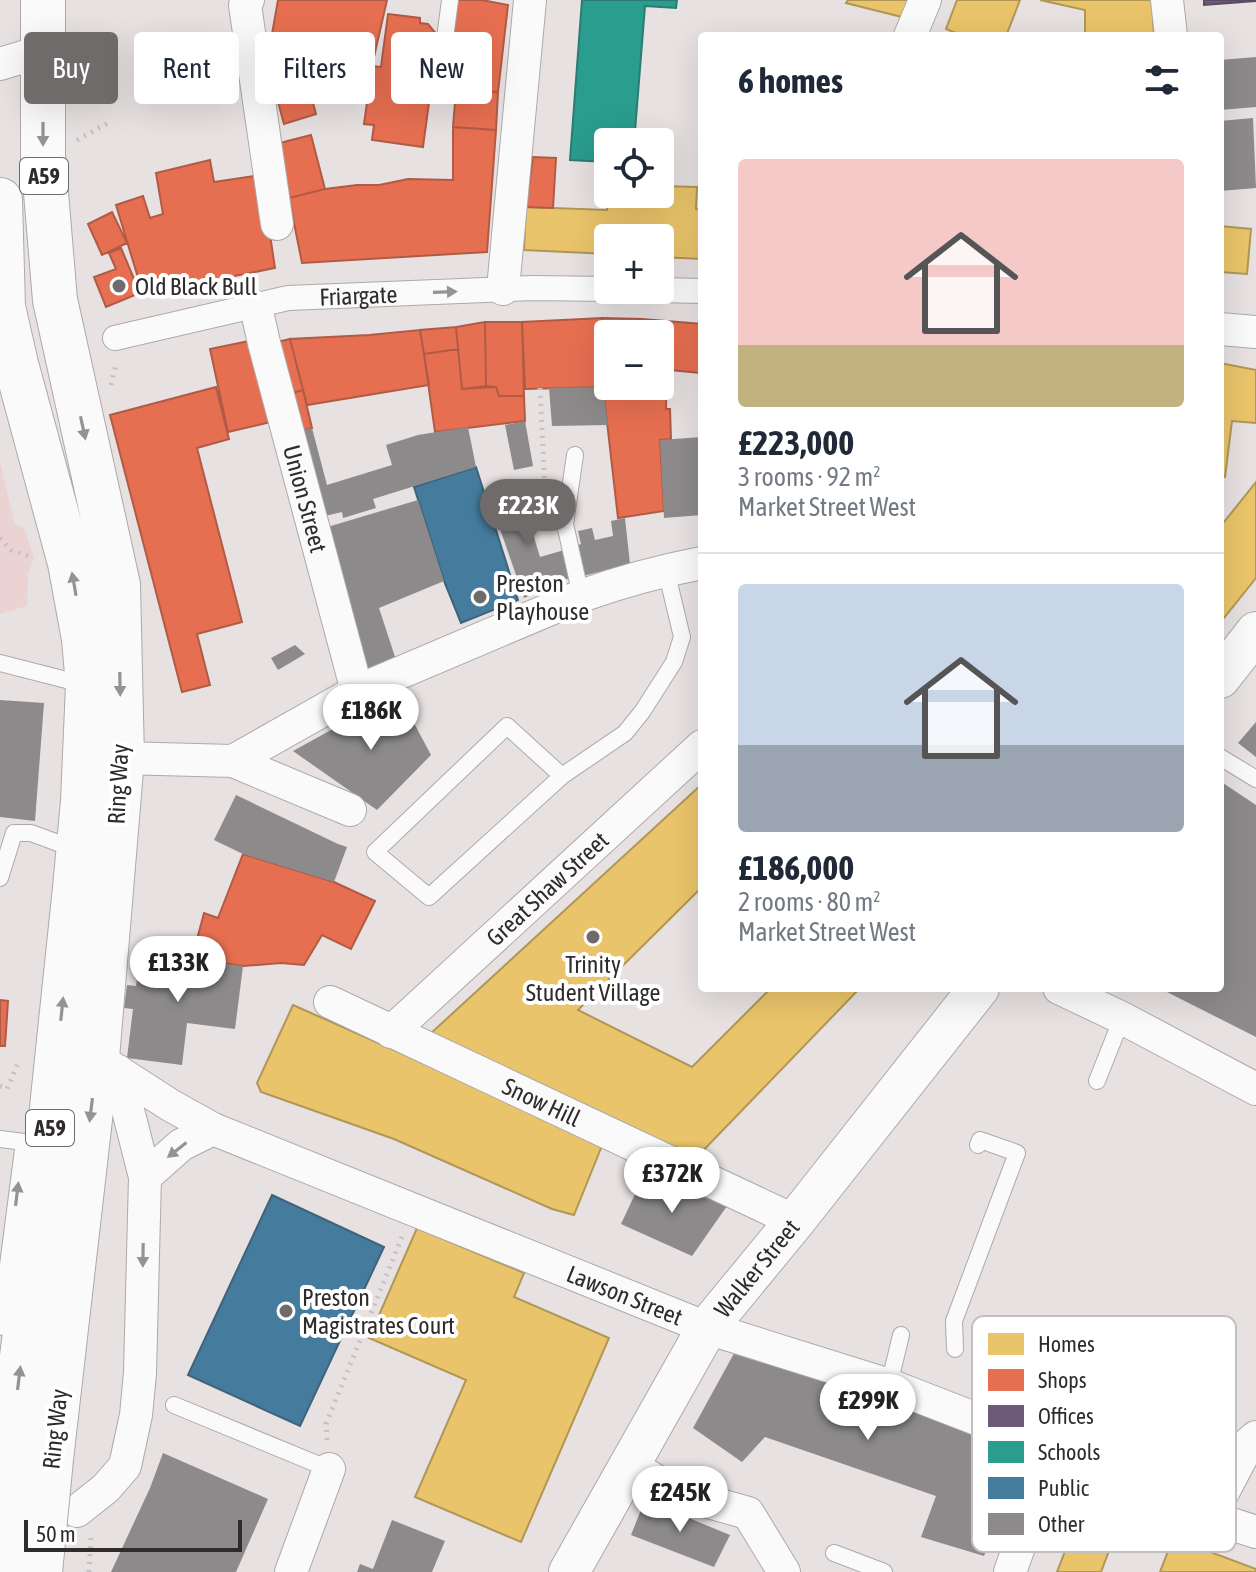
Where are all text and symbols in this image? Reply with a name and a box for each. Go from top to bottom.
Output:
chip: Buy [24,32,118,104]
chip: Rent [134,32,239,104]
chip: Filters [255,32,375,104]
chip: New [391,32,492,104]
icon: filters [1140,58,1184,102]
text: 6 homes [738,61,843,100]
one-way arrow [37,122,49,147]
map controls [594,128,674,400]
button: locate [594,128,674,208]
road number: A59 [20,158,68,194]
icon: home [889,211,1033,355]
button: + [594,224,674,304]
place label: Old Black Bull [135,273,258,300]
marker: Old Black Bull [110,277,128,295]
street label: Friargate [319,280,398,310]
one-way arrow [433,285,458,298]
button: − [594,320,674,400]
one-way arrow [77,415,90,440]
text: £223,000 [738,423,854,462]
street label: Union Street [278,442,333,555]
text: 3 rooms · 92 m² [738,462,880,492]
pin: £223K [472,479,584,547]
text: £223K [498,490,558,520]
text: Market Street West [738,492,916,522]
place label: Preston Playhouse [496,570,589,625]
one-way arrow [68,571,80,596]
marker: Preston Playhouse [471,588,489,606]
icon: home [889,636,1033,780]
one-way arrow [114,672,126,697]
pin: £186K [315,684,427,752]
text: £186K [341,695,401,725]
street label: Ring Way [102,743,134,825]
street label: Great Shaw Street [481,826,613,951]
text: £186,000 [738,848,854,887]
text: 2 rooms · 80 m² [738,887,880,917]
text: Market Street West [738,917,916,947]
marker: Trinity Student Village [584,928,602,946]
pin: £133K [122,936,234,1004]
text: £133K [148,947,208,977]
place label: Trinity Student Village [526,951,660,1006]
one-way arrow [56,996,69,1021]
street label: Snow Hill [499,1072,585,1132]
one-way arrow [85,1098,98,1123]
road number: A59 [26,1110,74,1146]
one-way arrow [166,1142,187,1159]
pin: £372K [616,1147,728,1215]
text: £372K [642,1158,702,1188]
one-way arrow [11,1181,24,1206]
street label: Walker Street [708,1214,804,1322]
one-way arrow [137,1243,149,1268]
street label: Lawson Street [563,1260,687,1330]
place label: Preston Magistrates Court [302,1284,455,1339]
marker: Preston Magistrates Court [277,1302,295,1320]
legend [972,1316,1236,1552]
text: Homes [1038,1331,1095,1357]
one-way arrow [13,1365,26,1390]
text: Shops [1038,1367,1087,1393]
pin: £299K [812,1374,924,1442]
text: £299K [838,1385,898,1415]
street label: Ring Way [37,1387,73,1470]
text: Offices [1038,1403,1094,1429]
text: Schools [1038,1439,1101,1465]
pin: £245K [624,1466,736,1534]
text: Public [1038,1475,1090,1501]
text: £245K [650,1477,710,1507]
text: Other [1038,1511,1085,1537]
scale bar [24,1516,242,1552]
text: 50 m [36,1521,76,1547]

